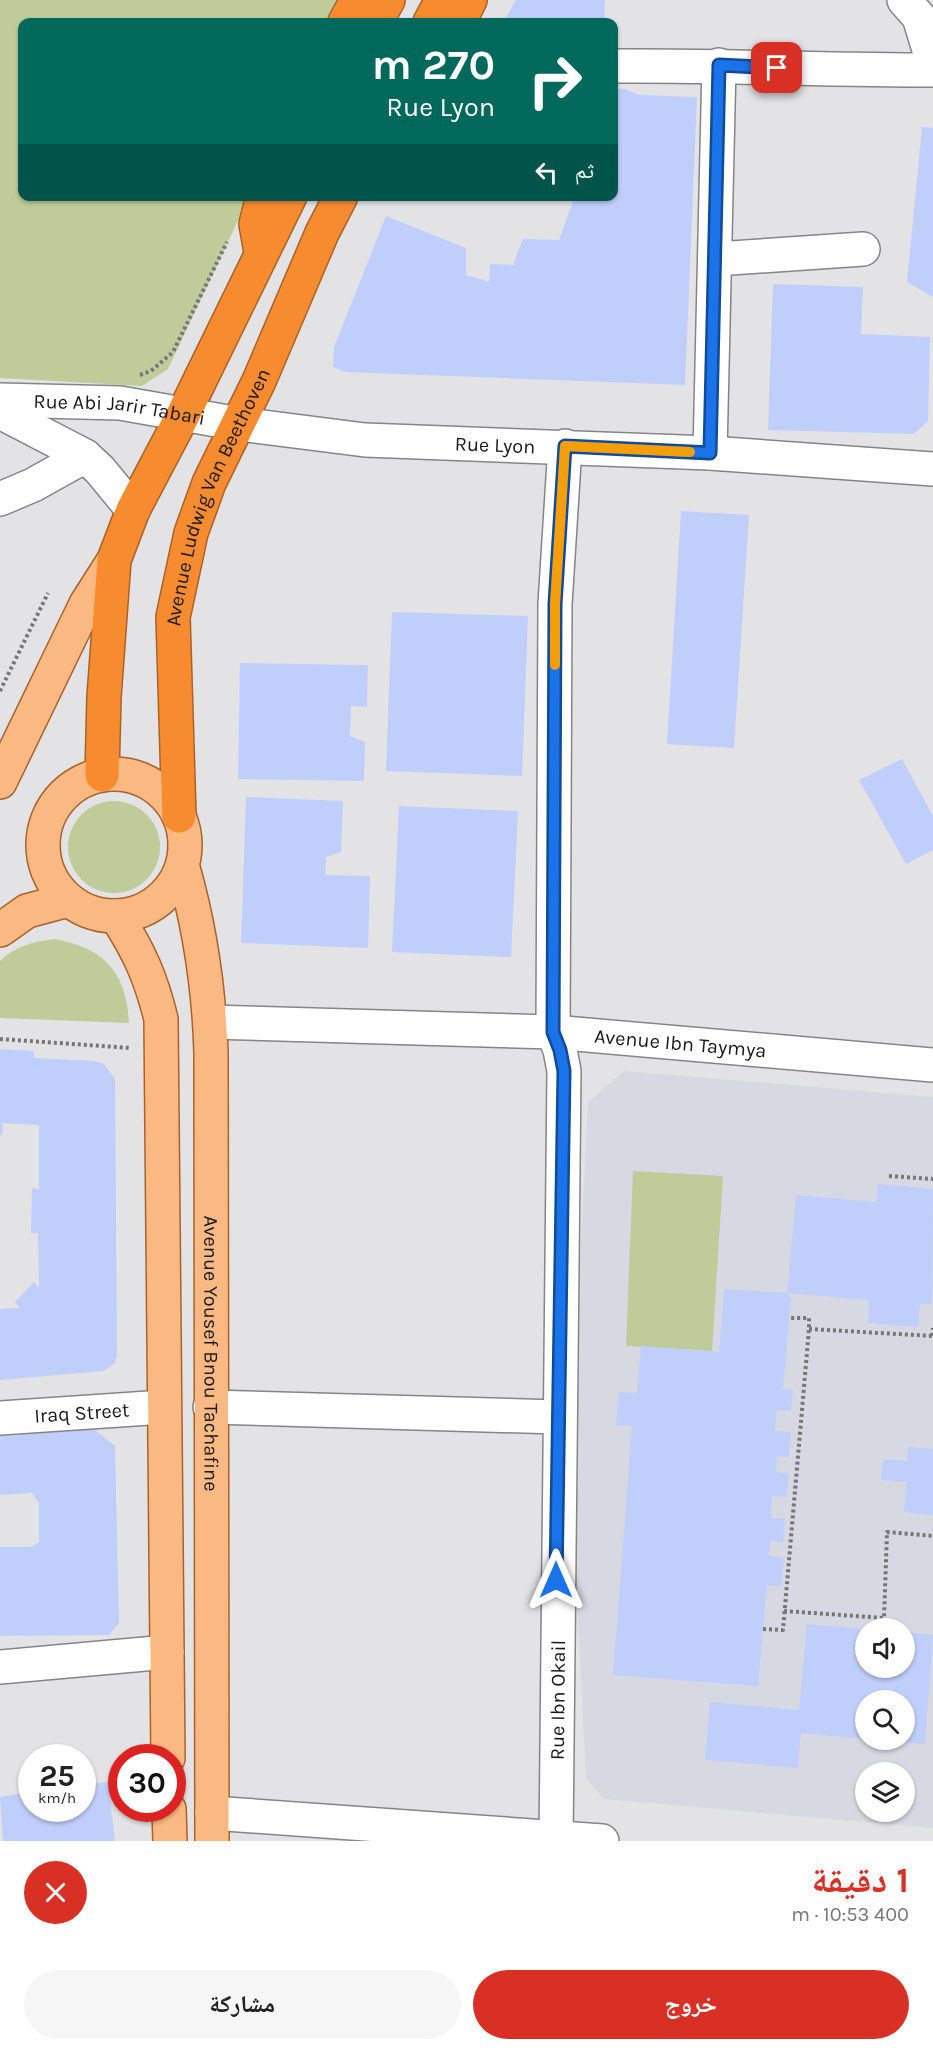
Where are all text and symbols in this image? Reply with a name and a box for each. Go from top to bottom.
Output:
text: 270 m [372,40,495,90]
icon: right [516,42,594,120]
pin [751,42,802,93]
icon: arrive [760,51,793,84]
text: Rue Lyon [386,91,495,123]
icon: left [530,156,563,189]
text: ثم [575,158,594,184]
street label: Avenue Ludwig Van Beethoven [161,365,275,627]
street label: Rue Abi Jarir Tabari [33,389,207,429]
street label: Rue Lyon [454,432,536,458]
street label: Avenue Ibn Taymya [593,1024,767,1062]
street label: Avenue Yousef Bnou Tachafine [200,1215,223,1491]
street label: Iraq Street [34,1398,131,1427]
position arrow [524,1548,588,1612]
map controls [855,1618,915,1822]
button: sound [855,1618,915,1678]
street label: Rue Ibn Okail [545,1640,570,1760]
button: search [855,1690,915,1750]
speed limit sign: 30 [108,1744,186,1822]
text: 25 [39,1758,75,1794]
button: layers [855,1762,915,1822]
text: km/h [38,1789,76,1807]
text: 1 دقيقة [811,1859,909,1901]
button: close [24,1861,87,1924]
text: 400 m · 10:53 [791,1903,909,1926]
button: مشاركة [24,1970,461,2039]
button: خروج [473,1970,909,2039]

